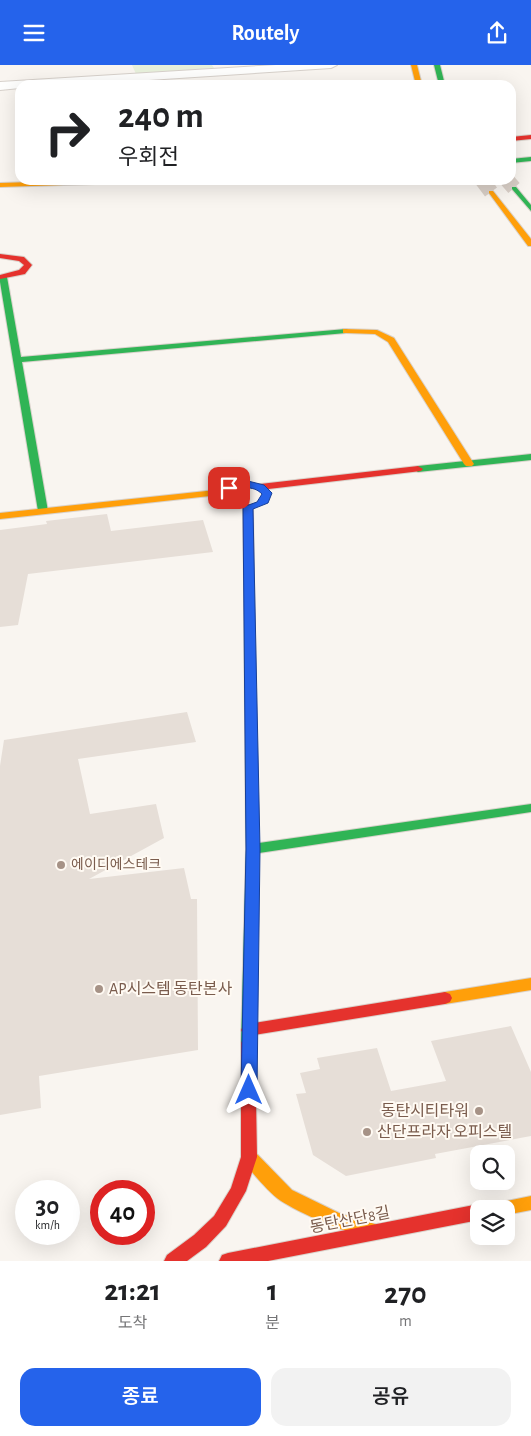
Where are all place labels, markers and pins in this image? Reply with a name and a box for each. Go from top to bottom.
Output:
pin [208,467,250,509]
place label: 에이디에스테크 [71,857,161,872]
marker: 에이디에스테크 [55,859,67,871]
place label: AP시스템 동탄본사 [109,981,233,997]
marker: AP시스템 동탄본사 [93,983,105,995]
place label: 동탄시티타워 [381,1103,469,1119]
marker: 동탄시티타워 [473,1105,485,1117]
place label: 산단프라자 오피스텔 [377,1124,512,1140]
marker: 산단프라자 오피스텔 [361,1126,373,1138]

